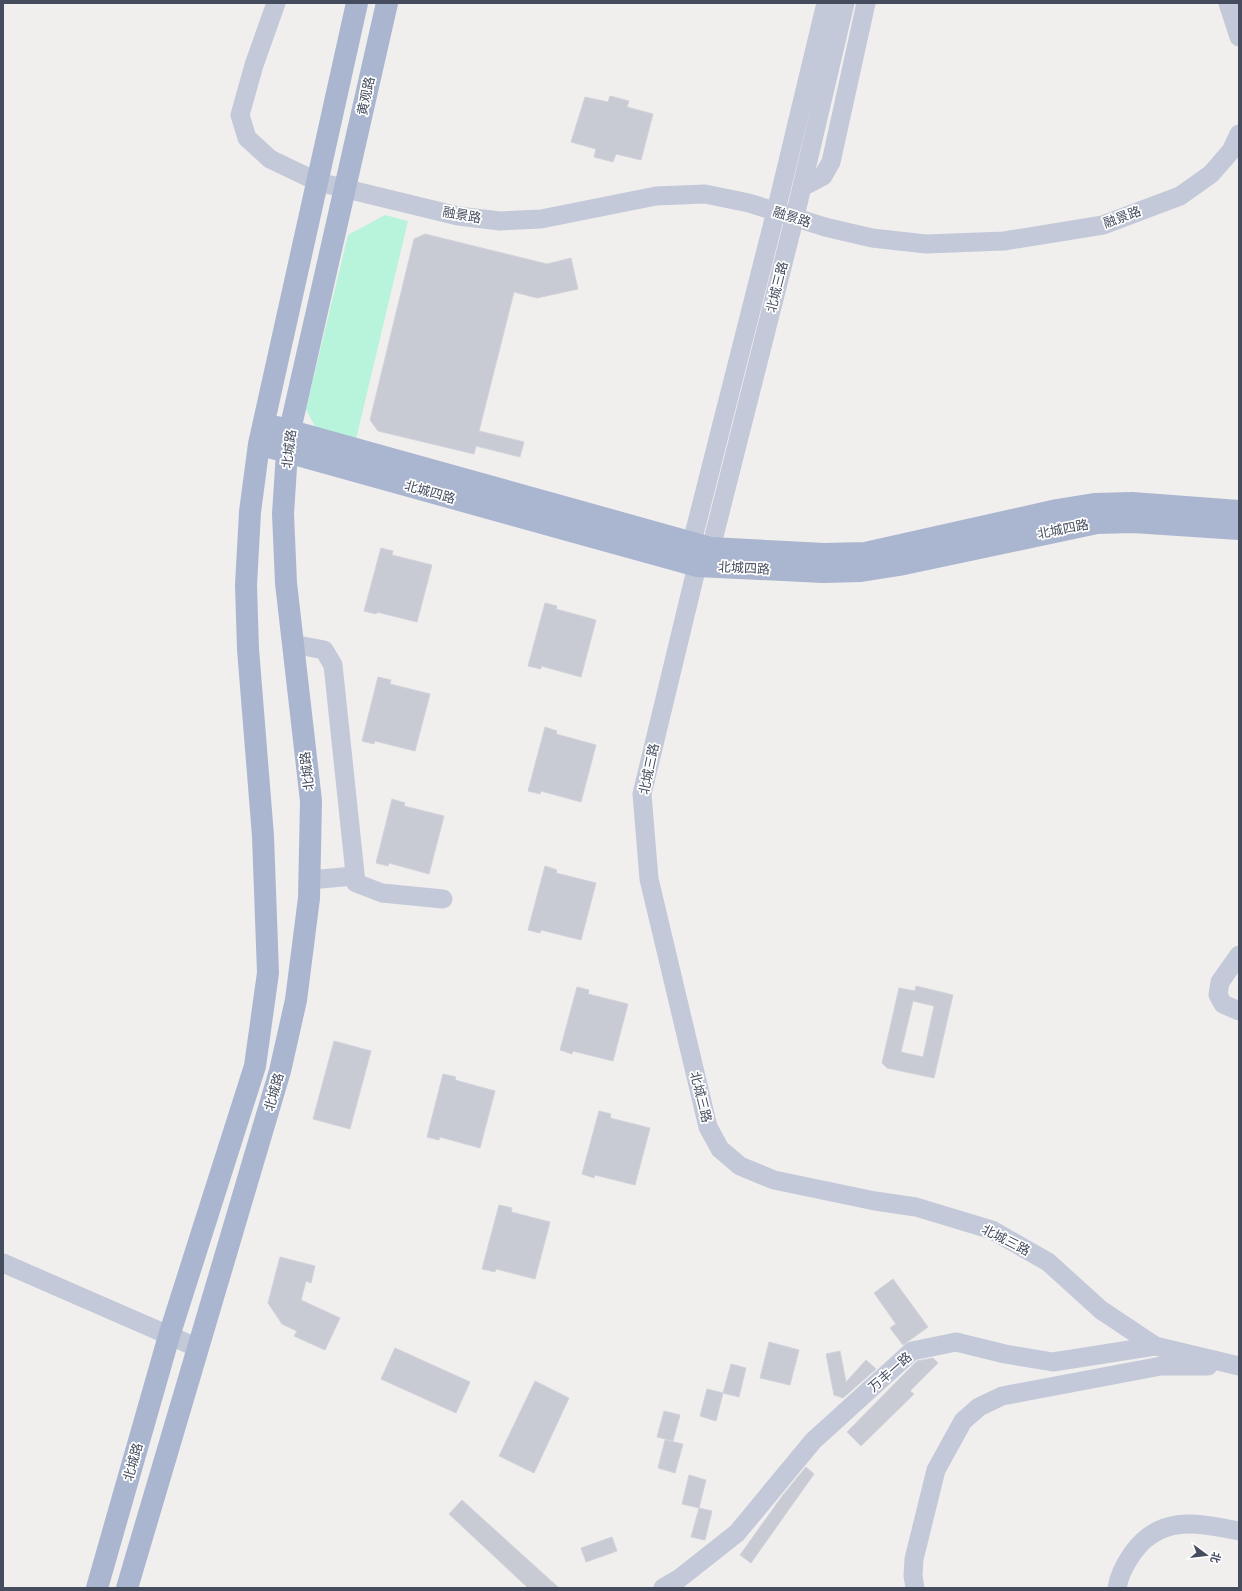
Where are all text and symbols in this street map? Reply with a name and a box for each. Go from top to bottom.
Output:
street label: 黄观路 [355,75,377,117]
street label: 融景路 [1101,203,1143,231]
street label: 融景路 [441,204,483,226]
street label: 融景路 [771,204,813,230]
street label: 北城三路 [763,260,791,314]
street label: 北城路 [279,429,299,469]
street label: 北城四路 [403,478,457,506]
street label: 北城四路 [1036,517,1090,541]
street label: 北城四路 [718,559,770,577]
street label: 北城三路 [636,742,662,796]
street label: 北城路 [297,751,317,791]
street label: 北城三路 [687,1070,715,1124]
street label: 北城路 [261,1071,287,1113]
street label: 北城三路 [979,1222,1033,1258]
street label: 万丰一路 [865,1349,915,1395]
street label: 北城路 [120,1441,146,1483]
north arrow [1186,1535,1226,1575]
text: 北 [1207,1550,1223,1564]

